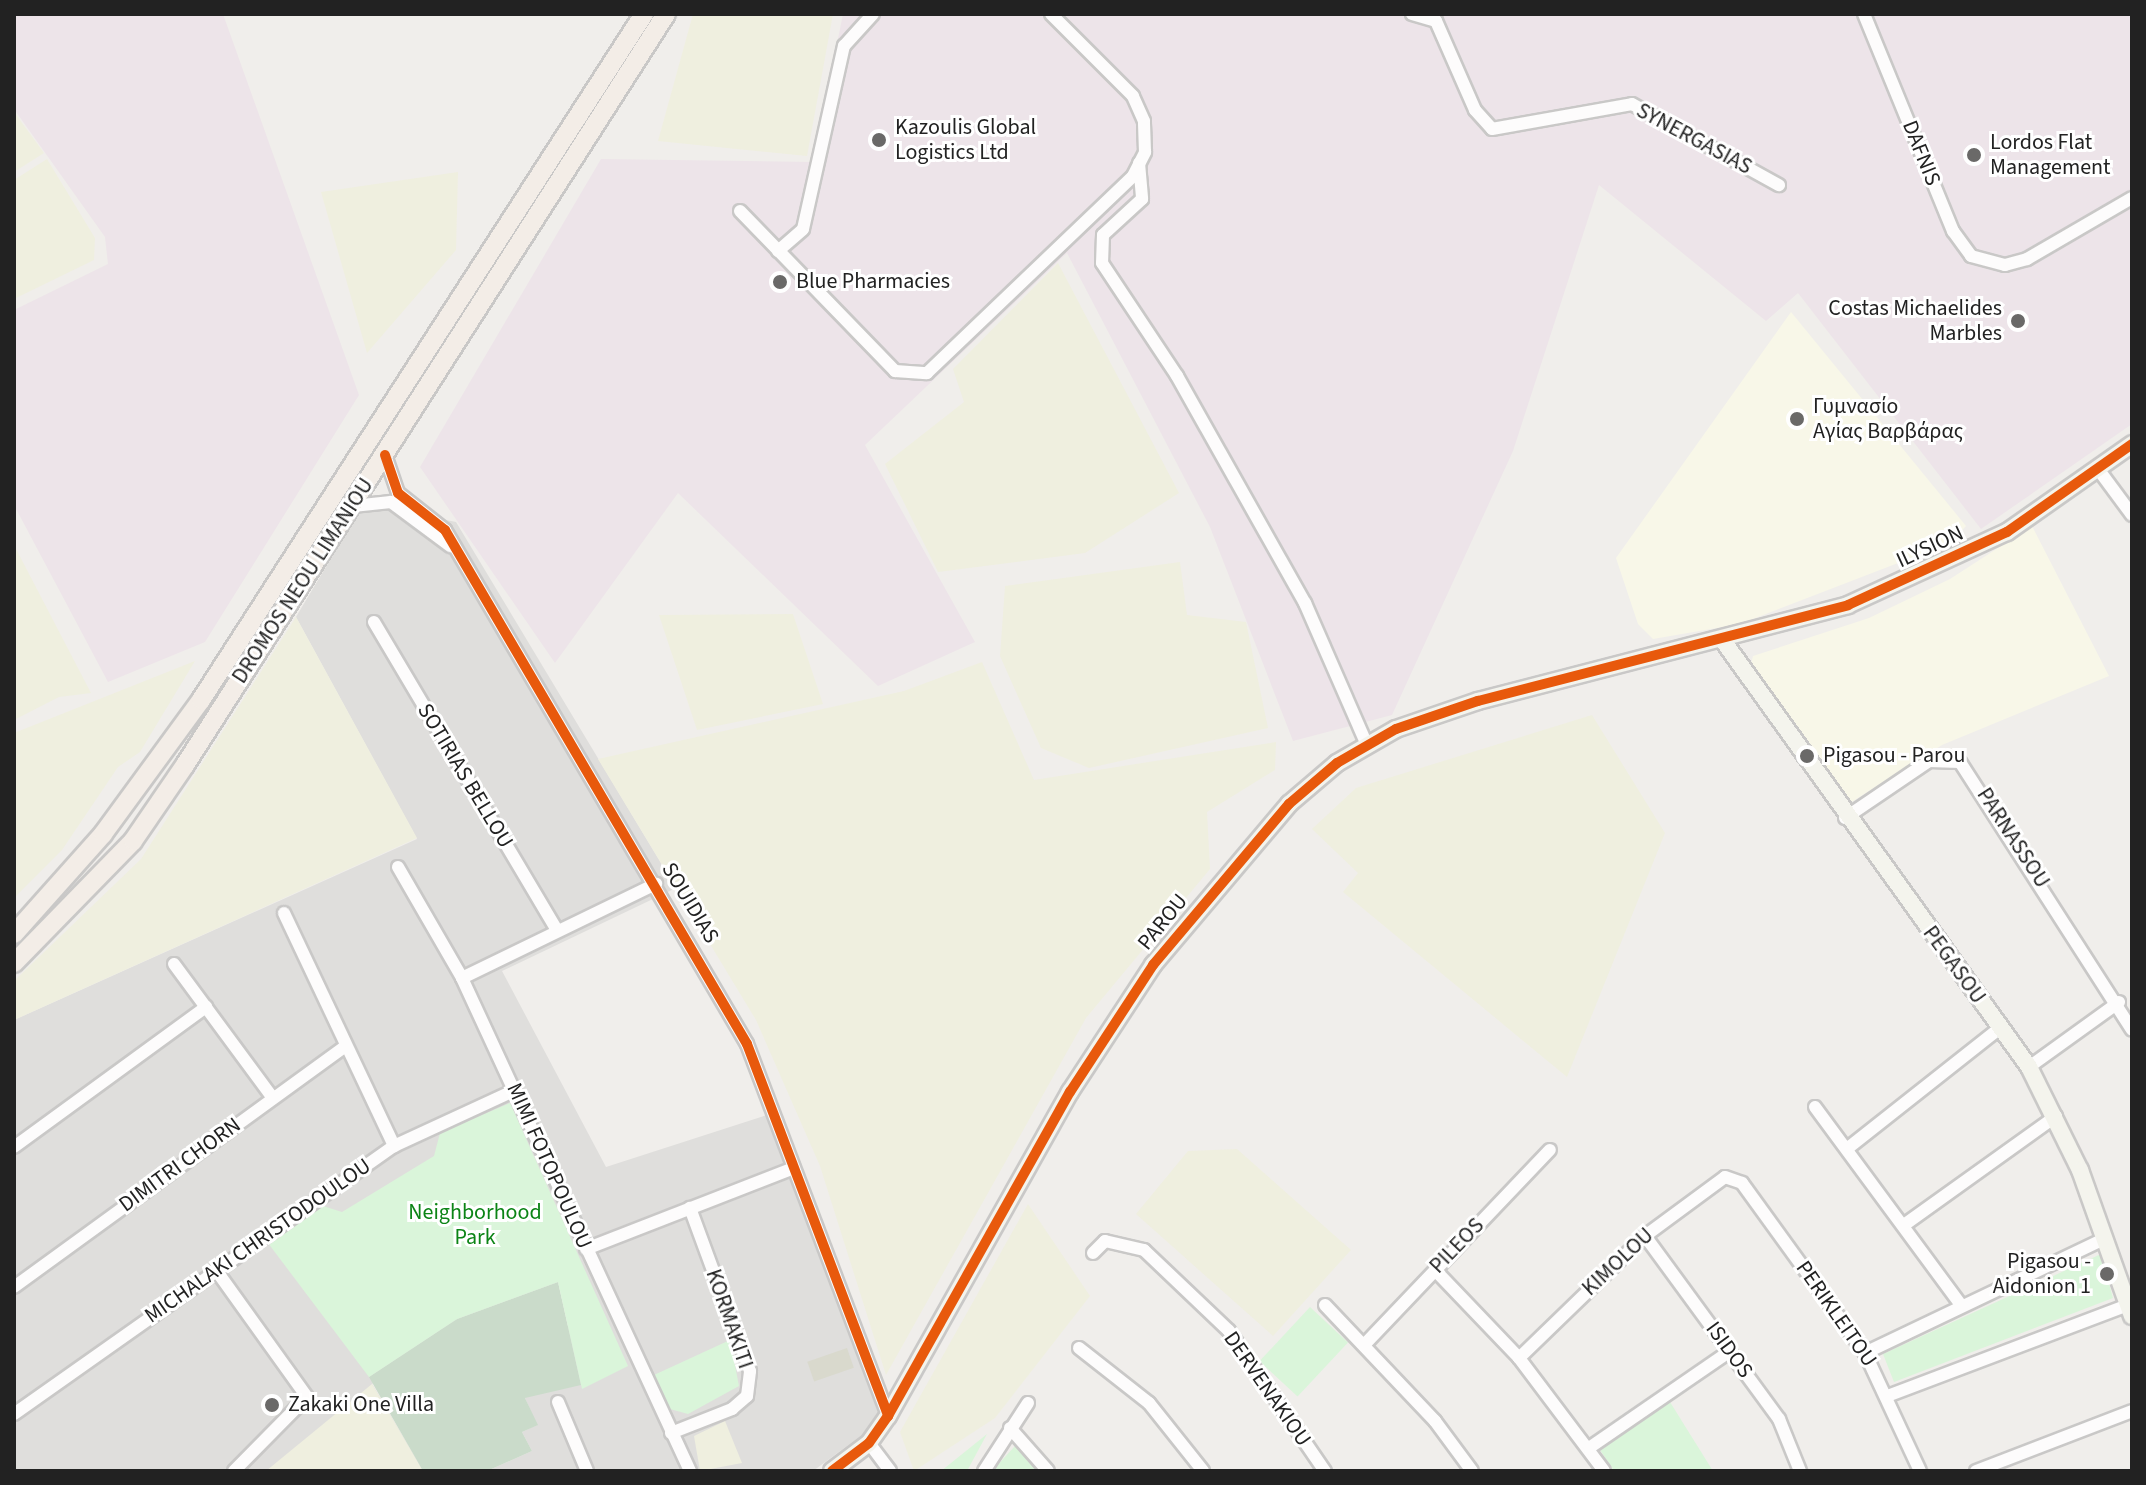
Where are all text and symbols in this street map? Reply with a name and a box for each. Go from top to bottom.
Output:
street label: SYNERGASIAS [1632,98,1756,180]
place label: Kazoulis Global Logistics Ltd [895,114,1036,166]
street label: DAFNIS [1896,117,1946,189]
place label: Lordos Flat Management [1990,129,2111,180]
marker: Kazoulis Global Logistics Ltd [870,131,888,149]
marker: Lordos Flat Management [1965,146,1983,164]
place label: Blue Pharmacies [796,269,950,295]
marker: Blue Pharmacies [771,273,789,291]
place label: Costas Michaelides Marbles [1828,295,2002,346]
marker: Costas Michaelides Marbles [2009,312,2027,330]
place label: Γυμνασίο Αγίας Βαρβάρας [1813,393,1963,444]
marker: Γυμνασίο Αγίας Βαρβάρας [1788,410,1806,428]
street label: DROMOS NEOU LIMANIOU [227,473,379,689]
street label: ILYSION [1892,520,1968,574]
street label: SOTIRIAS BELLOU [411,699,519,853]
place label: Pigasou - Parou [1823,743,1965,769]
marker: Pigasou - Parou [1798,747,1816,765]
street label: PARNASSOU [1971,783,2055,893]
street label: SOUIDIAS [656,858,724,948]
street label: PAROU [1132,889,1194,955]
street label: PEGASOU [1917,921,1991,1009]
street label: MIMI FOTOPOULOU [501,1079,597,1253]
street label: DIMITRI CHORN [114,1112,246,1218]
street label: MICHALAKI CHRISTODOULOU [140,1153,376,1329]
park label: Neighborhood Park [408,1199,542,1250]
street label: PILEOS [1424,1213,1490,1279]
street label: KIMOLOU [1577,1222,1659,1302]
place label: Pigasou - Aidonion 1 [1993,1248,2091,1300]
street label: PERIKLEITOU [1790,1256,1882,1372]
marker: Pigasou - Aidonion 1 [2098,1265,2116,1283]
street label: KORMAKITI [700,1266,758,1372]
street label: ISIDOS [1700,1317,1758,1383]
street label: DERVENAKIOU [1218,1326,1316,1452]
place label: Zakaki One Villa [288,1392,434,1418]
marker: Zakaki One Villa [263,1396,281,1414]

